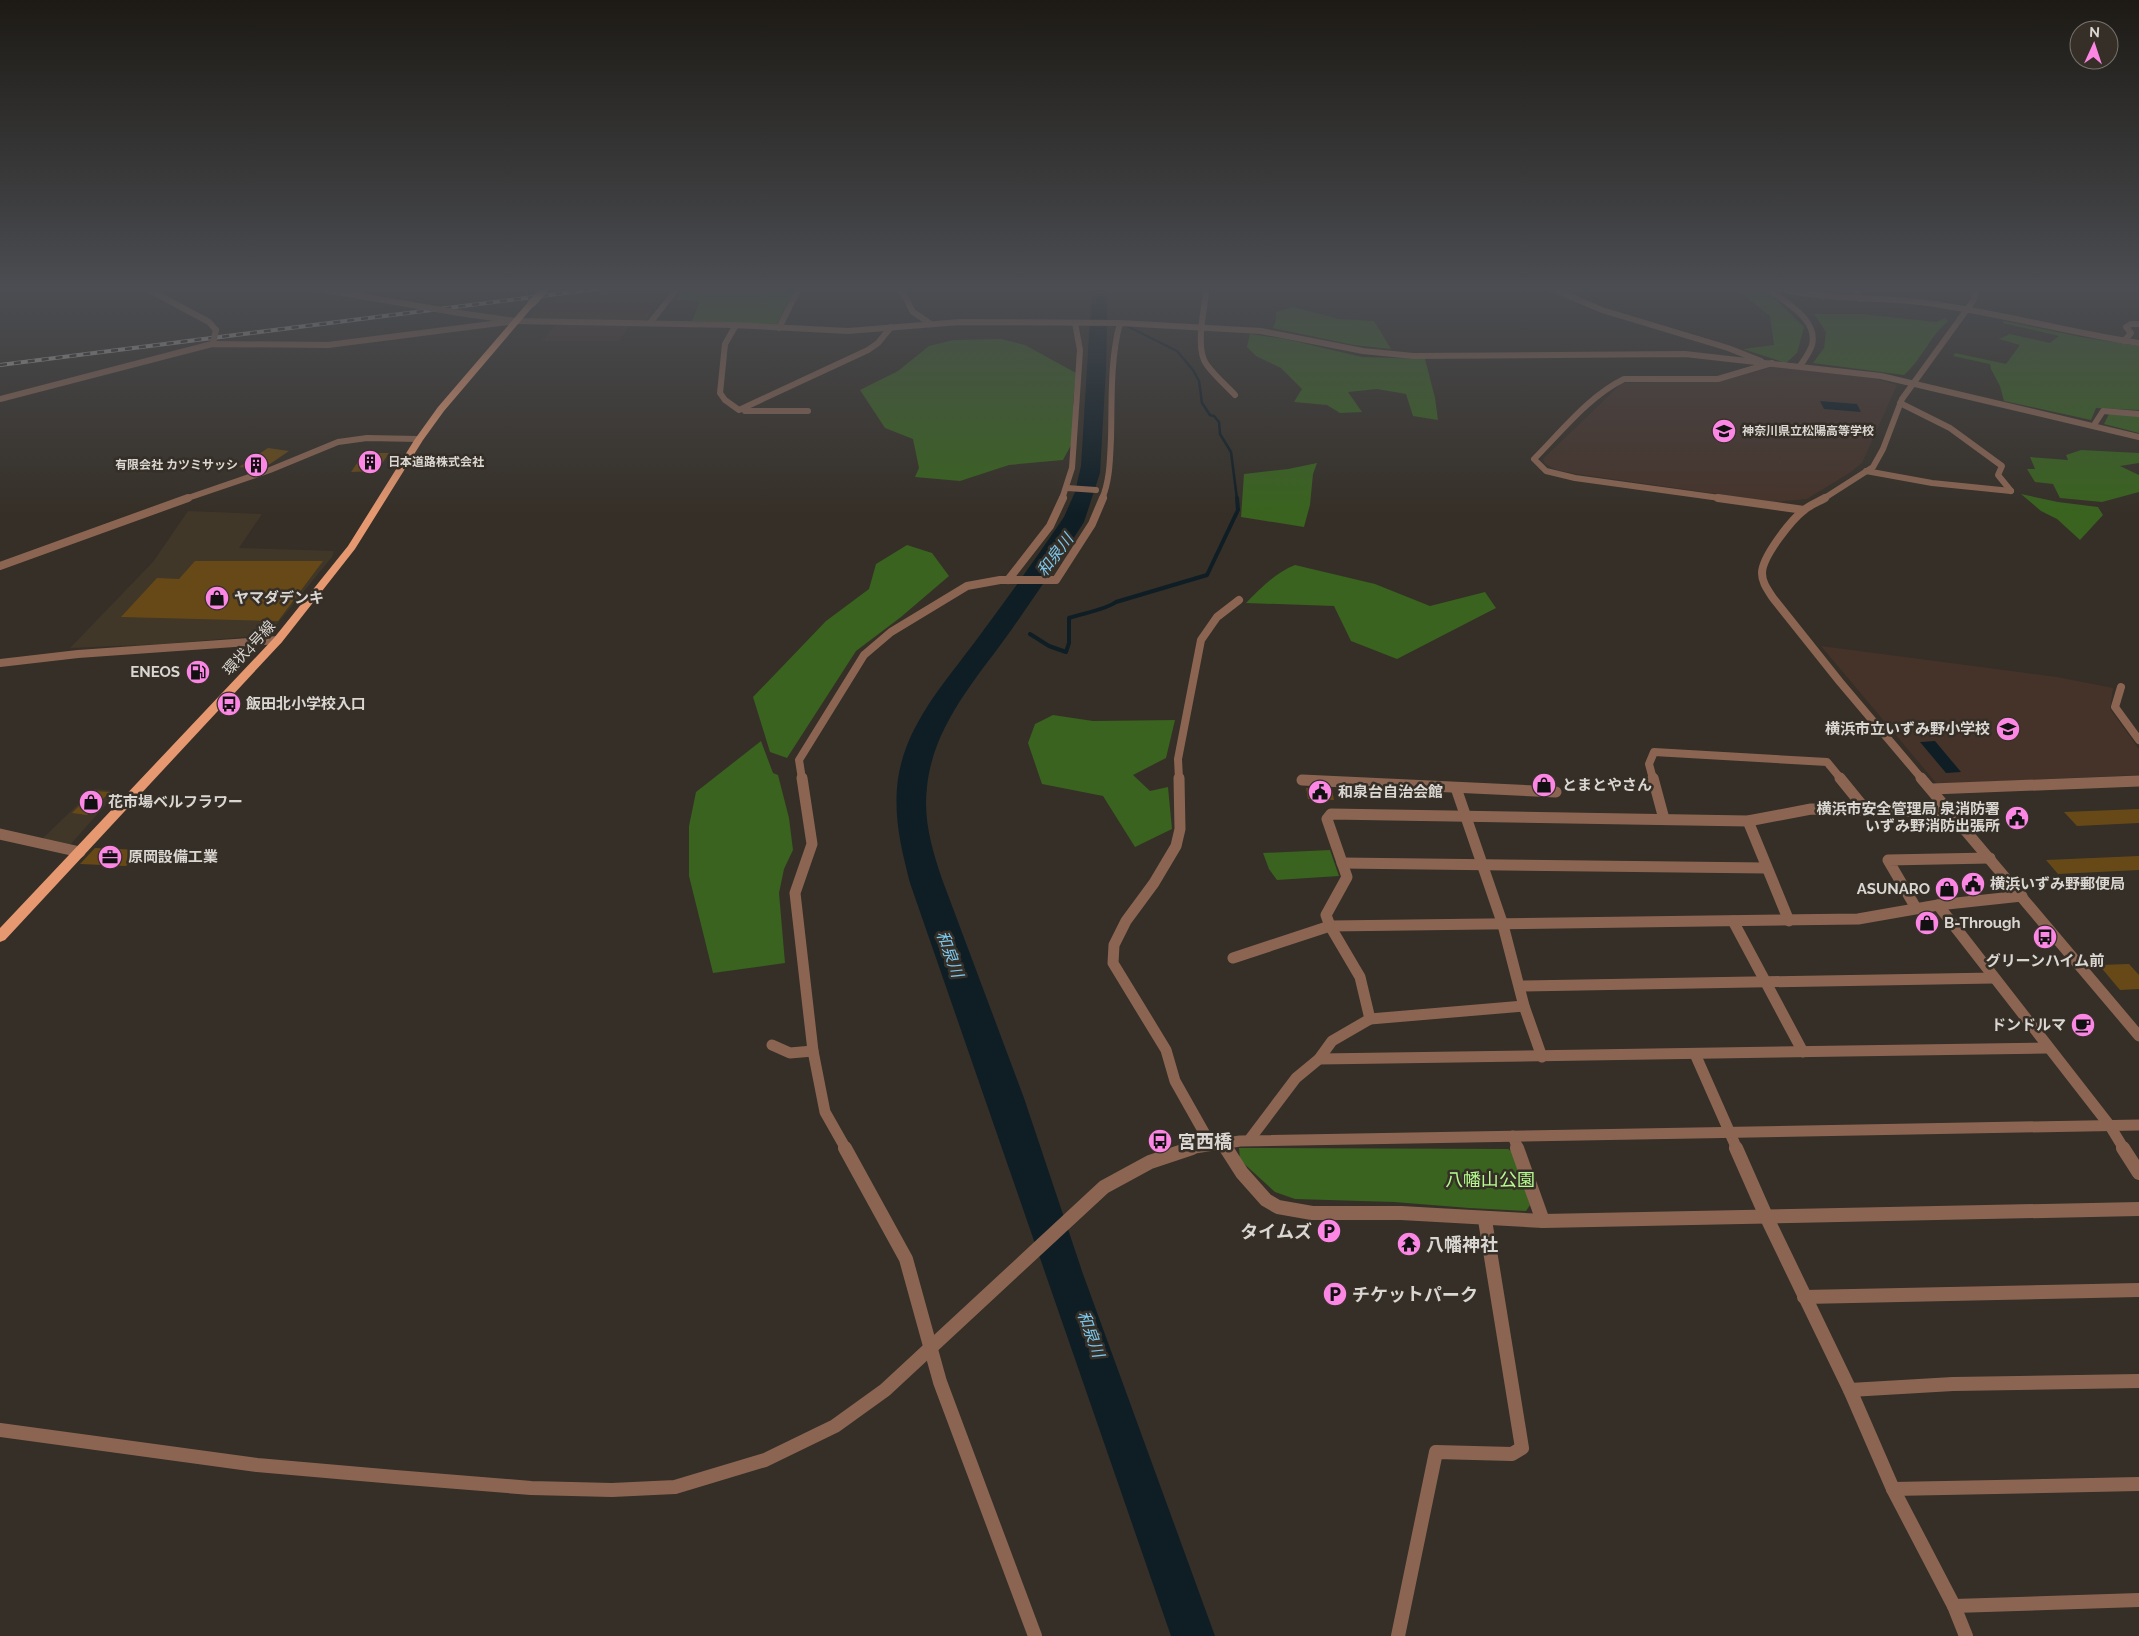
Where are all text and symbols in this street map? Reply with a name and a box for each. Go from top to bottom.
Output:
north arrow [2069,20,2119,70]
text: N [2089,24,2100,40]
school or university icon: 神奈川県立松陽高等学校 [1711,418,1737,444]
place label: 神奈川県立松陽高等学校 [1742,424,1874,438]
building icon: 日本道路株式会社 [357,449,383,475]
building icon: 有限会社 カツミサッシ [243,452,269,478]
place label: 日本道路株式会社 [388,455,484,469]
place label: 有限会社 カツミサッシ [115,458,238,472]
water label: 和泉川 [1033,529,1078,580]
shop icon: ヤマダデンキ [204,585,230,611]
place label: ヤマダデンキ [234,589,324,607]
street label: 環状4号線 [219,617,279,679]
fuel station icon: ENEOS [185,659,211,685]
place label: ENEOS [130,663,180,681]
bus stop icon: 飯田北小学校入口 [216,691,242,717]
place label: 飯田北小学校入口 [246,695,366,713]
school or university icon: 横浜市立いずみ野小学校 [1995,716,2021,742]
place label: 横浜市立いずみ野小学校 [1825,720,1990,738]
shop icon: とまとやさん [1531,772,1557,798]
place label: とまとやさん [1562,776,1652,794]
public building icon: 和泉台自治会館 [1307,779,1333,805]
place label: 和泉台自治会館 [1338,783,1443,801]
shop icon: 花市場ベルフラワー [78,789,104,815]
place label: 花市場ベルフラワー [108,793,243,811]
place label: 横浜市安全管理局 泉消防署 いずみ野消防出張所 [1816,800,2000,835]
public building icon: 横浜市安全管理局 泉消防署 いずみ野消防出張所 [2004,805,2030,831]
office icon: 原岡設備工業 [97,844,123,870]
place label: 原岡設備工業 [128,848,218,866]
public building icon: 横浜いずみ野郵便局 [1960,871,1986,897]
place label: 横浜いずみ野郵便局 [1990,875,2125,893]
shop icon: ASUNARO [1934,876,1960,902]
place label: ASUNARO [1857,880,1930,898]
shop icon: B-Through [1914,910,1940,936]
place label: B-Through [1944,914,2021,932]
bus stop icon: グリーンハイム前 [2032,924,2058,950]
water label: 和泉川 [933,928,968,982]
place label: グリーンハイム前 [1986,952,2104,970]
cafe icon: ドンドルマ [2070,1012,2096,1038]
place label: ドンドルマ [1991,1016,2066,1034]
bus stop icon: 宮西橋 [1147,1128,1173,1154]
place label: 宮西橋 [1178,1131,1232,1152]
park label: 八幡山公園 [1445,1169,1535,1190]
parking icon: タイムズ [1316,1218,1342,1244]
place label: タイムズ [1240,1221,1312,1242]
temple icon: 八幡神社 [1396,1231,1422,1257]
place label: 八幡神社 [1426,1234,1498,1255]
parking icon: チケットパーク [1322,1281,1348,1307]
place label: チケットパーク [1352,1284,1478,1305]
water label: 和泉川 [1074,1308,1109,1362]

